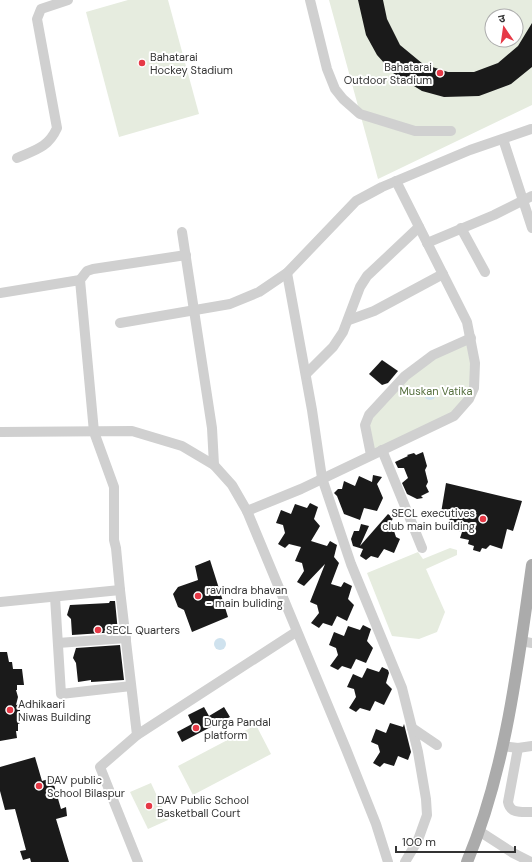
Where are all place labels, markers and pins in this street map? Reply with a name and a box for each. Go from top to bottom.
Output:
place label: Bahatarai Hockey Stadium [150,50,233,77]
marker: Bahatarai Hockey Stadium [137,58,147,68]
place label: Bahatarai Outdoor Stadium [344,60,432,87]
marker: Bahatarai Outdoor Stadium [435,68,445,78]
place label: SECL executives club main building [382,506,475,533]
marker: SECL executives club main building [478,514,488,524]
place label: ravindra bhavan - main buliding [206,583,287,610]
marker: ravindra bhavan - main buliding [193,591,203,601]
place label: SECL Quarters [106,623,180,637]
marker: SECL Quarters [93,625,103,635]
place label: Adhikaari Niwas Building [18,697,91,724]
marker: Adhikaari Niwas Building [5,705,15,715]
place label: Durga Pandal platform [204,715,271,742]
marker: Durga Pandal platform [191,723,201,733]
place label: DAV public School Bilaspur [47,773,125,800]
marker: DAV public School Bilaspur [34,781,44,791]
place label: DAV Public School Basketball Court [157,793,249,820]
marker: DAV Public School Basketball Court [144,801,154,811]

